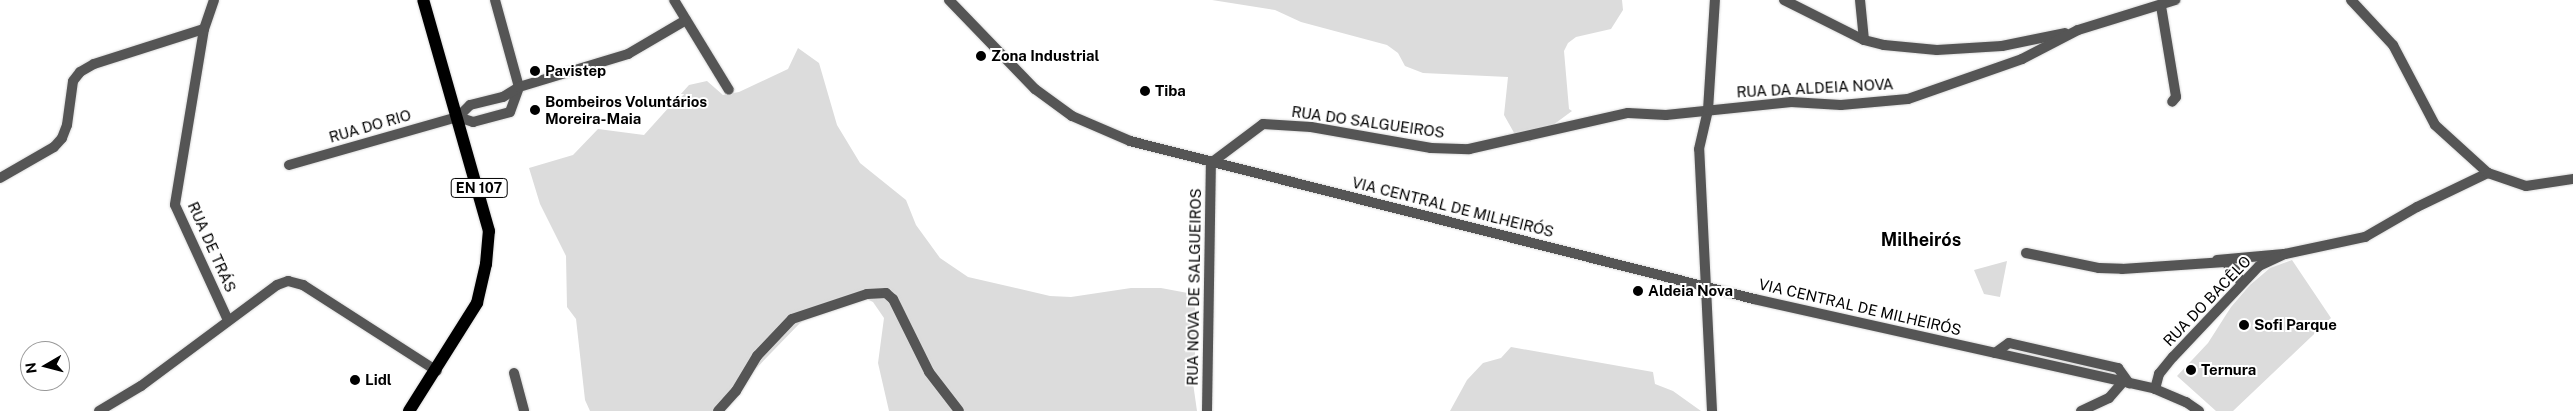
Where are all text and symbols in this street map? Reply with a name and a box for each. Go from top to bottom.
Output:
place label: Zona Industrial [991,47,1100,65]
marker: Zona Industrial [975,50,987,62]
place label: Pavistep [545,62,606,80]
marker: Pavistep [529,65,541,77]
street label: RUA DA ALDEIA NOVA [1736,75,1894,101]
place label: Tiba [1155,82,1186,100]
marker: Tiba [1139,85,1151,97]
place label: Bombeiros Voluntários Moreira-Maia [545,92,708,127]
street label: RUA DO SALGUEIROS [1290,102,1446,142]
marker: Bombeiros Voluntários Moreira-Maia [529,104,541,116]
street label: RUA DO RIO [327,106,413,146]
street label: VIA CENTRAL DE MILHEIRÓS [1350,173,1556,241]
road number: EN 107 [450,177,508,200]
street label: RUA NOVA DE SALGUEIROS [1183,188,1205,386]
street label: RUA DE TRÁS [184,199,240,295]
district label: Milheirós [1881,229,1961,251]
street label: RUA DO BACÊLO [2159,252,2255,350]
street label: VIA CENTRAL DE MILHEIRÓS [1757,275,1963,339]
place label: Aldeia Nova [1648,282,1733,300]
marker: Aldeia Nova [1632,285,1644,297]
place label: Sofi Parque [2254,316,2337,334]
marker: Sofi Parque [2238,319,2250,331]
north arrow [20,341,70,391]
text: N [22,361,40,374]
place label: Ternura [2201,361,2256,379]
marker: Ternura [2185,364,2197,376]
place label: Lidl [365,371,392,389]
marker: Lidl [349,374,361,386]

